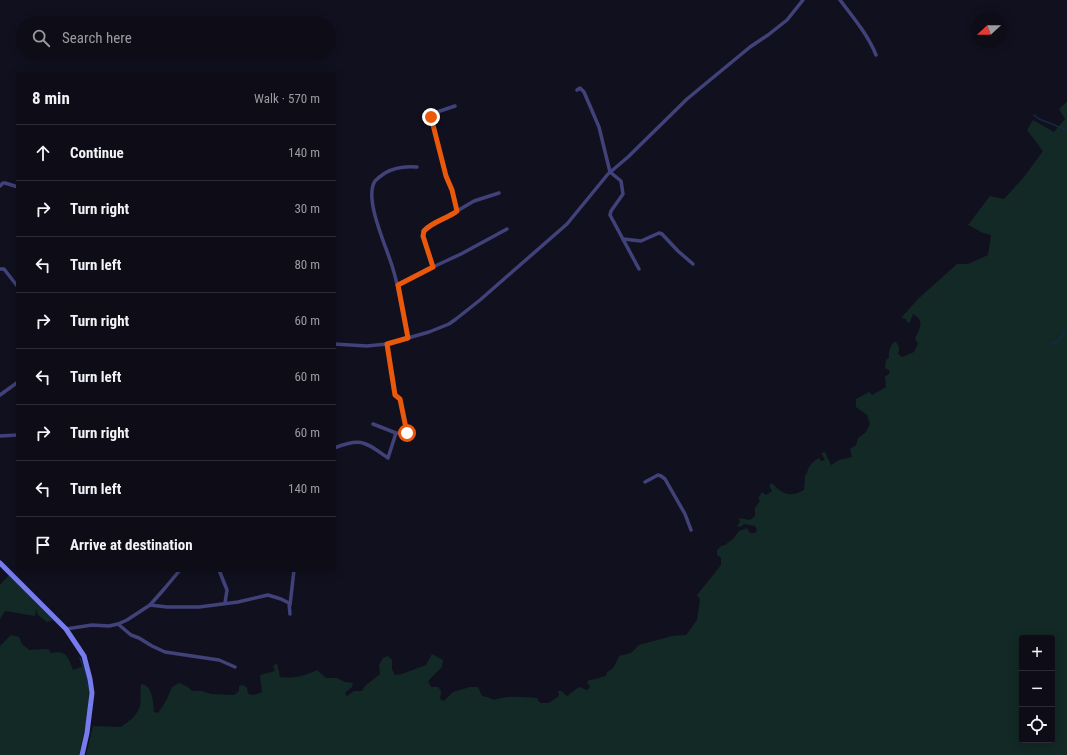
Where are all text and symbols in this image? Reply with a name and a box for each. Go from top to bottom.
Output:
north arrow [971,12,1007,48]
search box [16,16,336,60]
icon: search [30,27,52,49]
text: Search here [62,29,132,47]
text: 8 min [32,88,70,108]
text: Walk · 570 m [254,91,320,106]
route end [422,108,440,126]
icon: ahead [32,142,54,164]
text: Continue [70,144,124,162]
text: 140 m [288,145,320,160]
icon: right [32,198,54,220]
text: Turn right [70,200,129,218]
text: 30 m [294,201,320,216]
icon: left [32,254,54,276]
text: Turn left [70,256,121,274]
text: 80 m [294,257,320,272]
icon: right [32,310,54,332]
text: Turn right [70,312,129,330]
text: 60 m [294,313,320,328]
icon: left [32,366,54,388]
text: Turn left [70,368,121,386]
text: 60 m [294,369,320,384]
icon: right [32,422,54,444]
text: Turn right [70,424,129,442]
route start [398,424,416,442]
text: 60 m [294,425,320,440]
icon: left [32,478,54,500]
text: Turn left [70,480,121,498]
text: 140 m [288,481,320,496]
icon: arrive [32,534,54,556]
text: Arrive at destination [70,536,193,554]
map controls [1019,635,1055,743]
button: + [1019,635,1055,671]
button: − [1019,671,1055,707]
button: locate [1019,707,1055,743]

